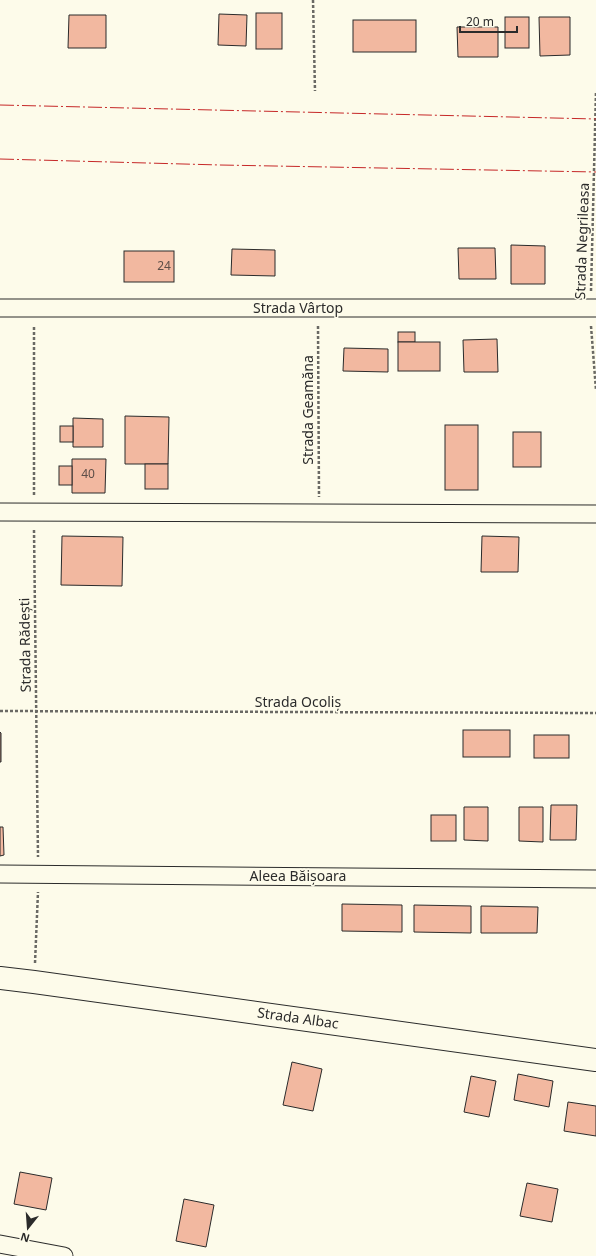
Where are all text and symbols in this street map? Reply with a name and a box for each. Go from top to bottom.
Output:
scale bar [460,8,517,34]
text: 20 m [466,13,494,30]
street label: Strada Negrileasa [570,182,593,300]
house number: 24 [157,257,171,274]
street label: Strada Vârtop [253,298,343,317]
street label: Strada Geamăna [298,355,317,465]
house number: 40 [81,465,95,482]
street label: Strada Rădești [14,598,35,692]
street label: Strada Ocoliș [255,692,341,711]
street label: Aleea Băișoara [250,866,346,885]
street label: Strada Albac [256,1002,340,1033]
north arrow [8,1208,48,1248]
text: N [18,1230,31,1247]

